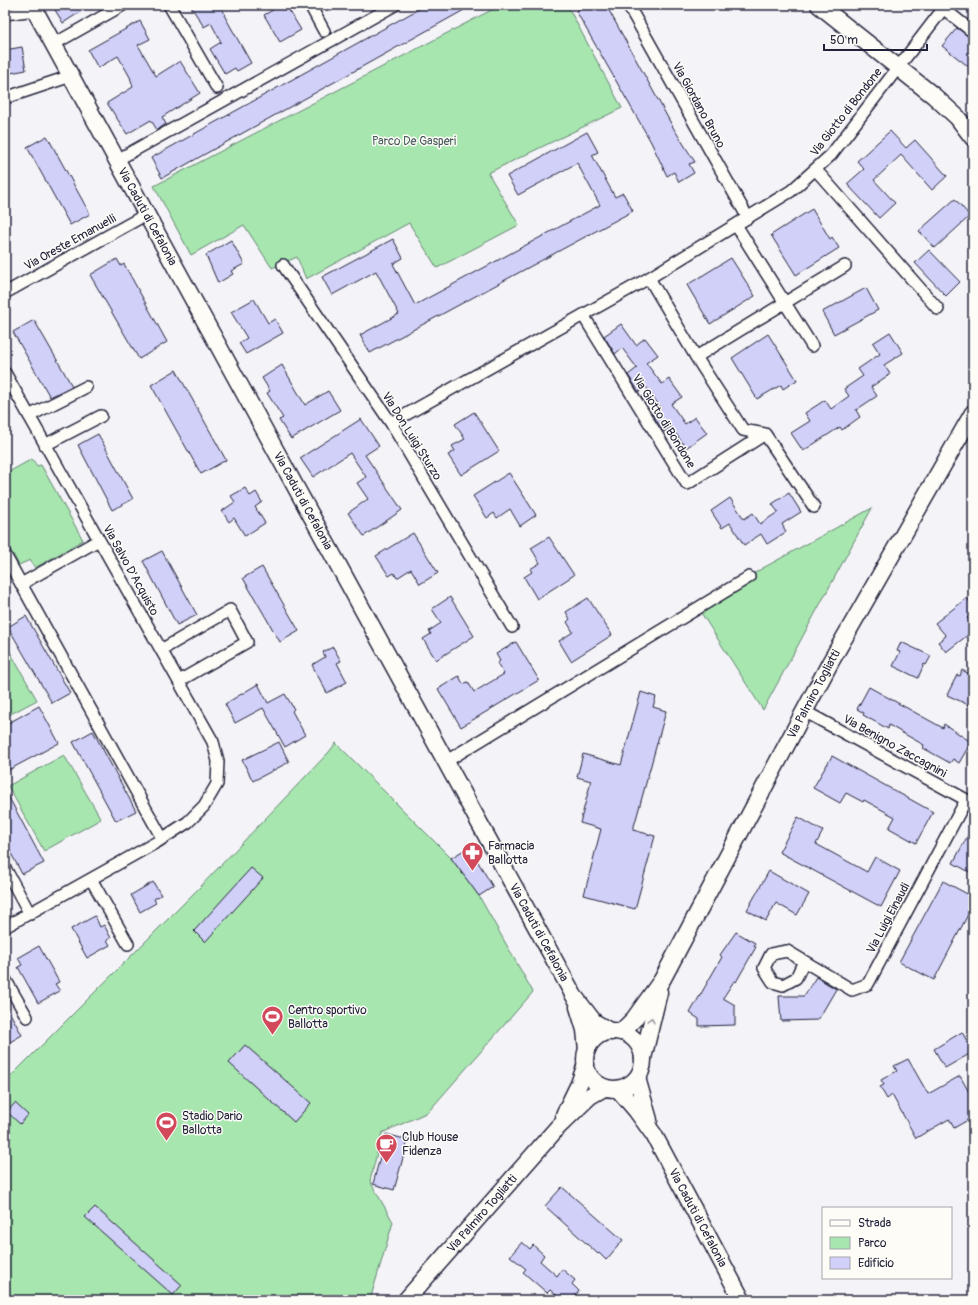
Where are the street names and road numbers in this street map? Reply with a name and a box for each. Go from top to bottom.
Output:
street label: Via Giordano Bruno [669,60,729,151]
street label: Via Giotto di Bondone [807,65,886,159]
street label: Via Caduti di Cefalonia [114,165,180,269]
street label: Via Oreste Emanuelli [22,211,119,274]
street label: Via Giotto di Bondone [629,372,699,471]
street label: Via Don Luigi Sturzo [378,389,445,484]
street label: Via Caduti di Cefalonia [270,449,336,553]
street label: Via Salvo D'Acquisto [99,522,162,619]
street label: Via Palmiro Togliatti [784,647,844,741]
street label: Via Benigno Zaccagnini [840,712,949,781]
street label: Via Luigi Einaudi [864,880,913,956]
street label: Via Caduti di Cefalonia [506,881,572,985]
street label: Via Caduti di Cefalonia [665,1166,730,1270]
street label: Via Palmiro Togliatti [444,1172,521,1256]

